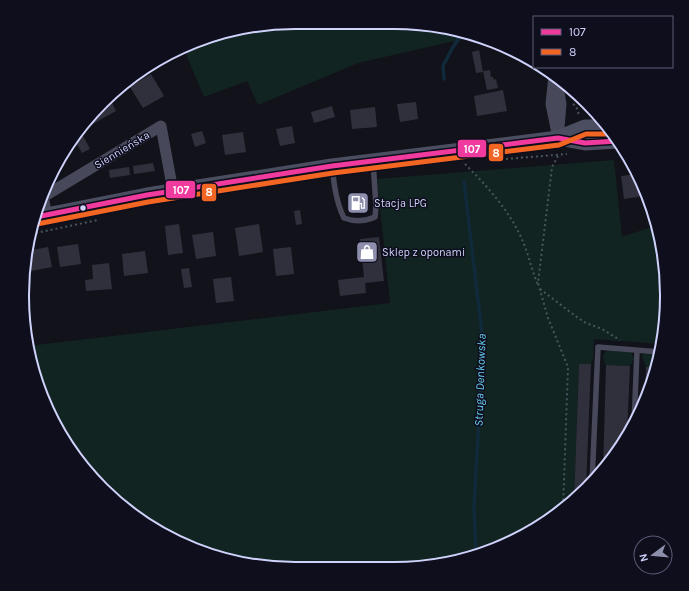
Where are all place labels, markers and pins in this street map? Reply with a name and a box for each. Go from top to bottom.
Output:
fuel station icon: Stacja LPG [345,190,371,216]
place label: Stacja LPG [374,197,427,210]
unlabelled marker [78,203,88,213]
shop icon: Sklep z oponami [354,239,380,265]
place label: Sklep z oponami [382,246,465,259]

